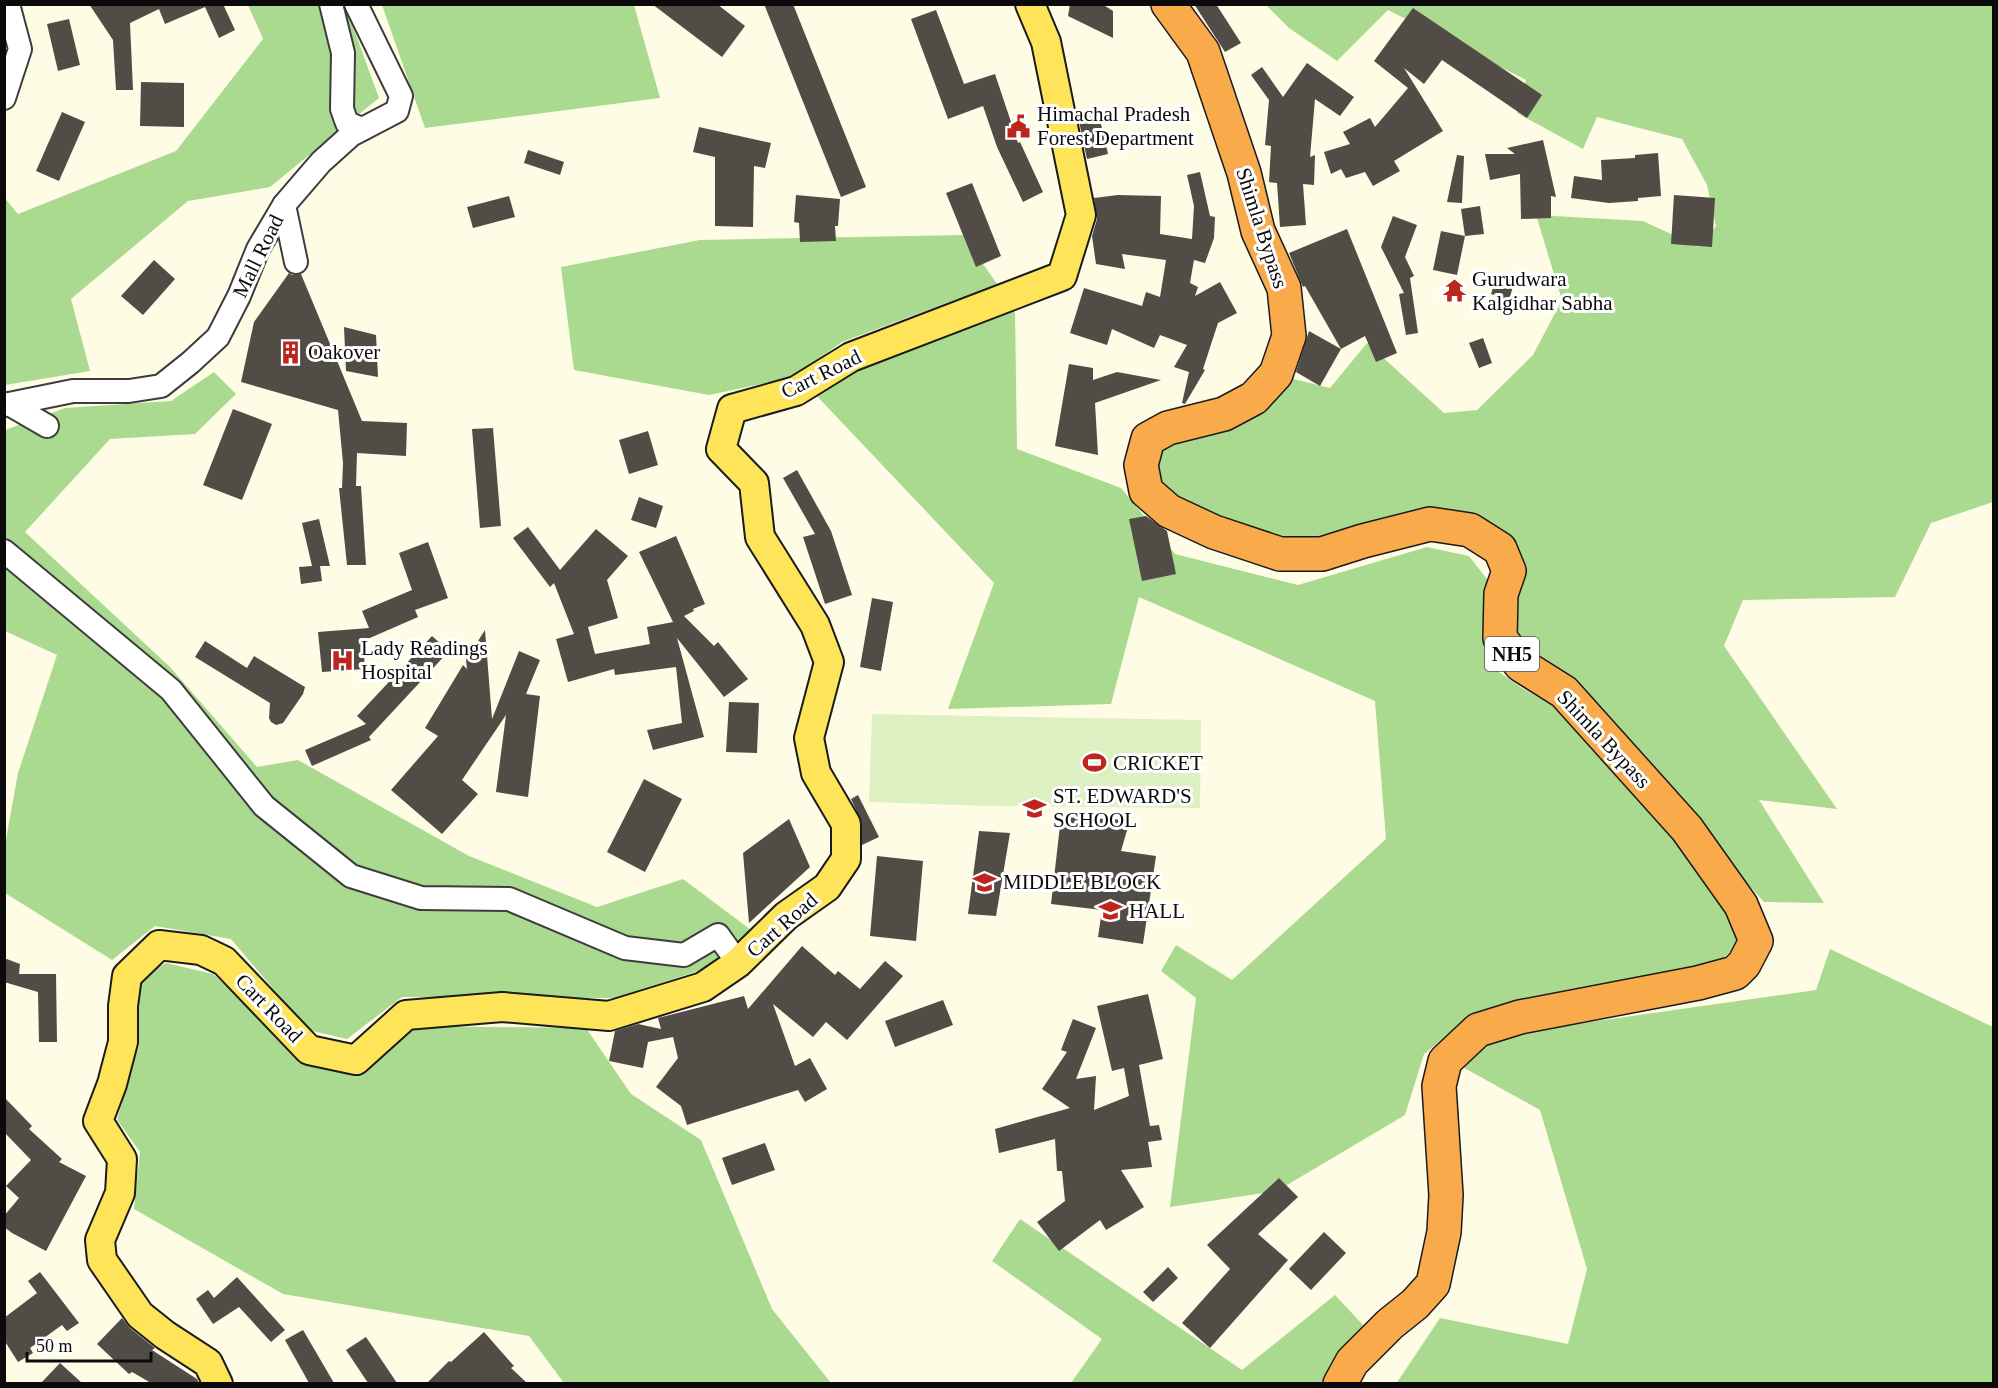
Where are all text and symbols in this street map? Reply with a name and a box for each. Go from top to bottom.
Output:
place label: Himachal Pradesh Forest Department [1037,102,1194,150]
public building icon: Himachal Pradesh Forest Department [1006,113,1032,139]
street label: Shimla Bypass [1231,165,1293,291]
street label: Mall Road [228,210,289,301]
place label: Gurudwara Kalgidhar Sabha [1472,267,1613,315]
temple icon: Gurudwara Kalgidhar Sabha [1441,278,1467,304]
building icon: Oakover [277,339,303,365]
place label: Oakover [308,340,380,364]
street label: Cart Road [777,344,865,404]
place label: Lady Readings Hospital [361,636,488,684]
road number: NH5 [1485,637,1539,671]
hospital icon: Lady Readings Hospital [330,647,356,673]
street label: Shimla Bypass [1552,685,1656,793]
sports icon: CRICKET [1082,750,1108,776]
place label: CRICKET [1113,751,1203,775]
place label: ST. EDWARD'S SCHOOL [1053,784,1192,832]
school or university icon: ST. EDWARD'S SCHOOL [1022,795,1048,821]
school or university icon: MIDDLE BLOCK [972,869,998,895]
place label: MIDDLE BLOCK [1003,870,1161,894]
street label: Cart Road [742,887,823,962]
school or university icon: HALL [1098,898,1124,924]
place label: HALL [1129,899,1185,923]
street label: Cart Road [231,969,308,1048]
scale bar [27,1325,152,1363]
text: 50 m [36,1336,73,1356]

